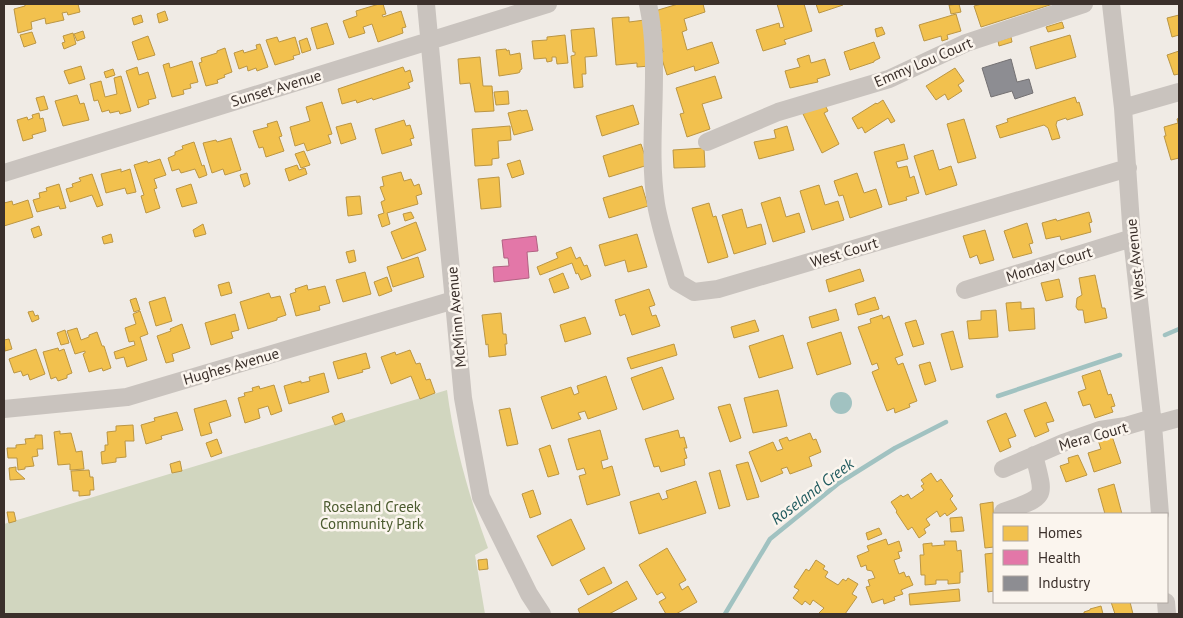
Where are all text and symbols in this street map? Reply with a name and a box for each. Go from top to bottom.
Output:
street label: Emmy Lou Court [871,33,975,91]
street label: Sunset Avenue [228,65,324,111]
street label: West Avenue [1121,218,1149,300]
street label: West Court [808,233,880,271]
street label: Monday Court [1004,242,1094,286]
street label: McMinn Avenue [442,266,470,368]
street label: Hughes Avenue [181,343,281,389]
street label: Mera Court [1056,417,1130,455]
water label: Roseland Creek [767,453,858,529]
park label: Roseland Creek Community Park [320,497,425,533]
legend [993,513,1168,603]
text: Homes [1038,523,1082,542]
text: Health [1038,548,1081,567]
text: Industry [1038,573,1090,592]

